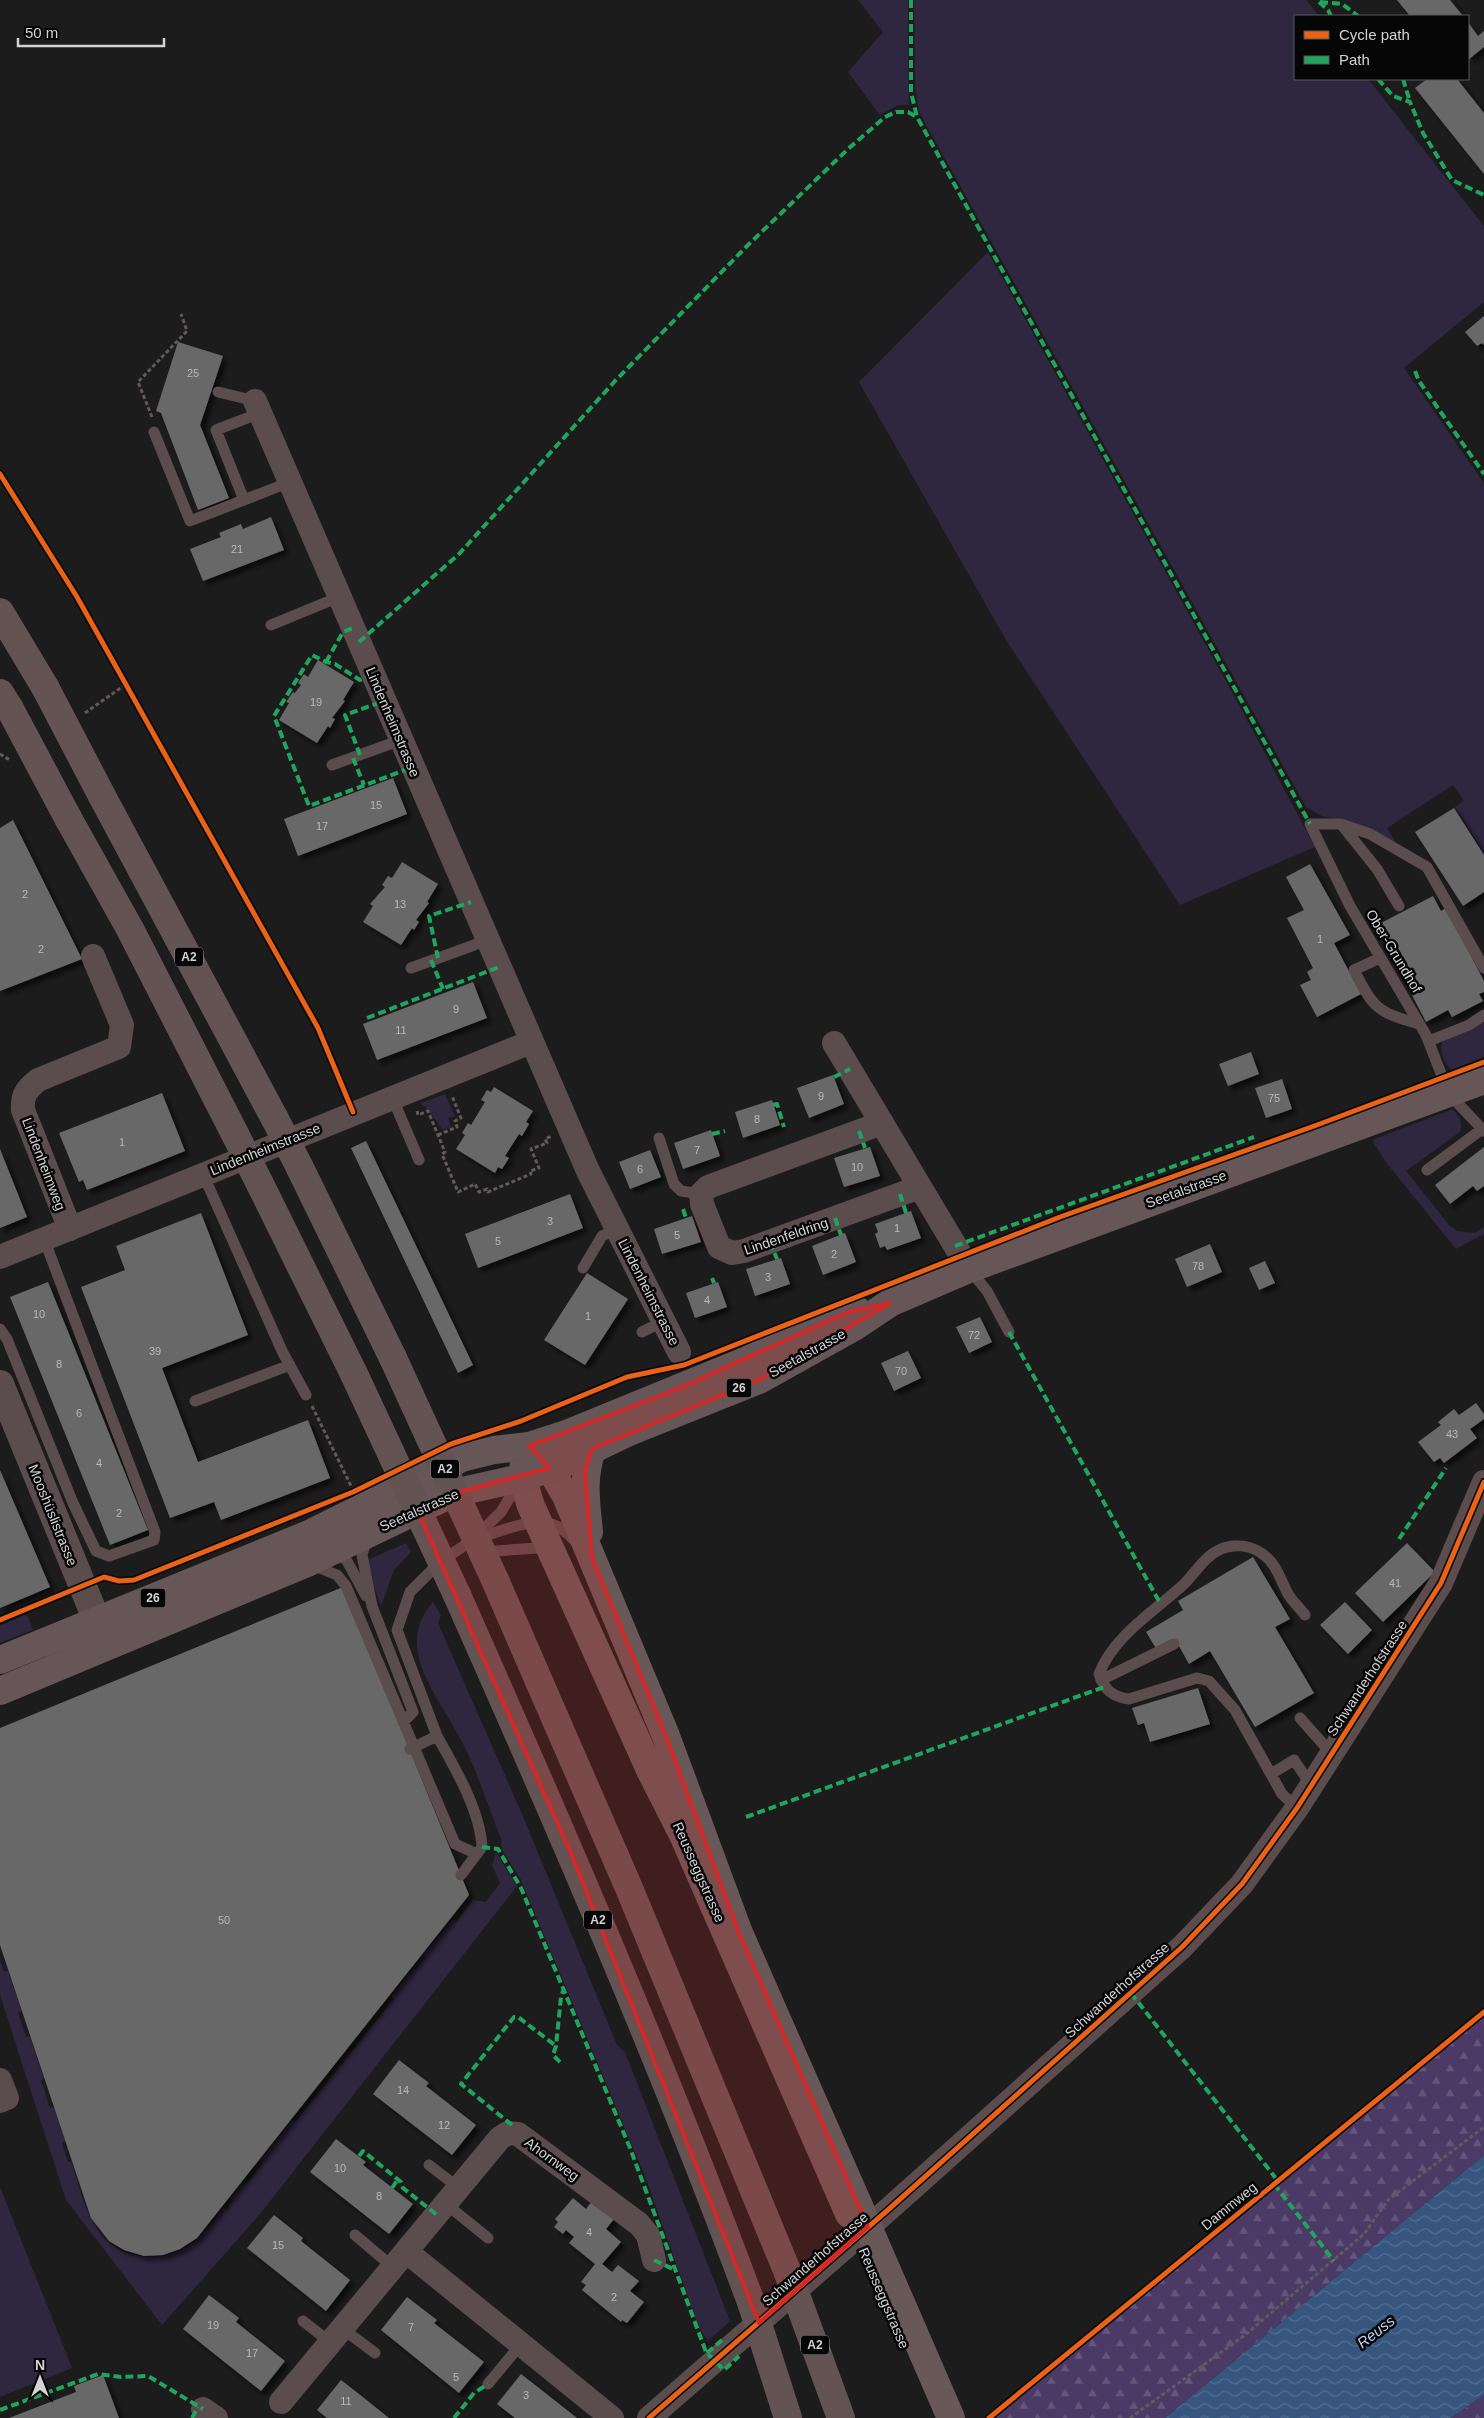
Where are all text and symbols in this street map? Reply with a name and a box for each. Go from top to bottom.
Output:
scale bar [18,15,164,47]
legend [1294,15,1469,80]
text: 50 m [25,24,58,41]
text: Cycle path [1339,26,1410,43]
text: Path [1339,51,1370,68]
house number: 25 [187,367,199,379]
house number: 21 [231,543,243,555]
street label: Lindenheimstrasse [363,665,423,779]
house number: 19 [310,696,322,708]
house number: 15 [370,799,382,811]
house number: 17 [316,820,328,832]
house number: 2 [22,888,28,900]
house number: 13 [394,898,406,910]
street label: Ober-Grundhof [1363,907,1425,996]
house number: 1 [1317,933,1323,945]
house number: 2 [38,943,44,955]
road number: A2 [175,948,203,966]
house number: 9 [453,1003,459,1015]
house number: 11 [395,1024,407,1036]
house number: 9 [818,1090,824,1102]
house number: 75 [1268,1092,1280,1104]
house number: 8 [754,1113,760,1125]
street label: Lindenheimweg [19,1115,69,1213]
street label: Lindenheimstrasse [208,1119,323,1178]
house number: 1 [119,1136,125,1148]
house number: 7 [694,1144,700,1156]
house number: 10 [851,1161,863,1173]
house number: 6 [637,1163,643,1175]
street label: Seetalstrasse [1143,1167,1229,1211]
street label: Lindenfeldring [742,1214,830,1258]
house number: 3 [547,1215,553,1227]
house number: 1 [894,1222,900,1234]
house number: 5 [674,1229,680,1241]
house number: 5 [495,1235,501,1247]
street label: Lindenheimstrasse [615,1236,683,1348]
house number: 2 [831,1248,837,1260]
house number: 78 [1192,1260,1204,1272]
house number: 3 [765,1271,771,1283]
house number: 4 [704,1294,710,1306]
house number: 10 [33,1308,45,1320]
house number: 1 [585,1310,591,1322]
street label: Seetalstrasse [766,1325,848,1381]
house number: 72 [968,1329,980,1341]
house number: 39 [149,1345,161,1357]
house number: 8 [56,1358,62,1370]
house number: 70 [895,1365,907,1377]
road number: 26 [726,1379,752,1398]
house number: 6 [76,1407,82,1419]
house number: 43 [1446,1428,1458,1440]
house number: 4 [96,1457,102,1469]
road number: A2 [431,1460,459,1478]
street label: Mooshüslistrasse [25,1462,81,1568]
street label: Seetalstrasse [377,1485,461,1535]
house number: 2 [116,1507,122,1519]
house number: 41 [1389,1577,1401,1589]
road number: 26 [140,1589,166,1608]
street label: Schwanderhofstrasse [1324,1617,1410,1739]
street label: Reusseggstrasse [670,1819,728,1925]
road number: A2 [584,1910,612,1930]
house number: 50 [218,1914,230,1926]
street label: Schwanderhofstrasse [1062,1939,1173,2041]
house number: 14 [397,2084,409,2096]
house number: 12 [438,2119,450,2131]
street label: Ahornweg [522,2134,582,2184]
house number: 10 [334,2162,346,2174]
street label: Dammweg [1198,2179,1260,2233]
house number: 8 [376,2190,382,2202]
street label: Schwanderhofstrasse [759,2209,871,2309]
house number: 4 [586,2226,592,2238]
house number: 15 [272,2239,284,2251]
street label: Reusseggstrasse [856,2245,913,2351]
house number: 2 [611,2291,617,2303]
water label: Reuss [1354,2312,1398,2351]
house number: 19 [207,2319,219,2331]
house number: 7 [408,2321,414,2333]
road number: A2 [801,2336,829,2354]
house number: 17 [246,2347,258,2359]
north arrow [15,2353,65,2403]
text: N [35,2357,45,2373]
house number: 5 [453,2371,459,2383]
house number: 3 [523,2389,529,2401]
house number: 11 [340,2395,352,2407]

